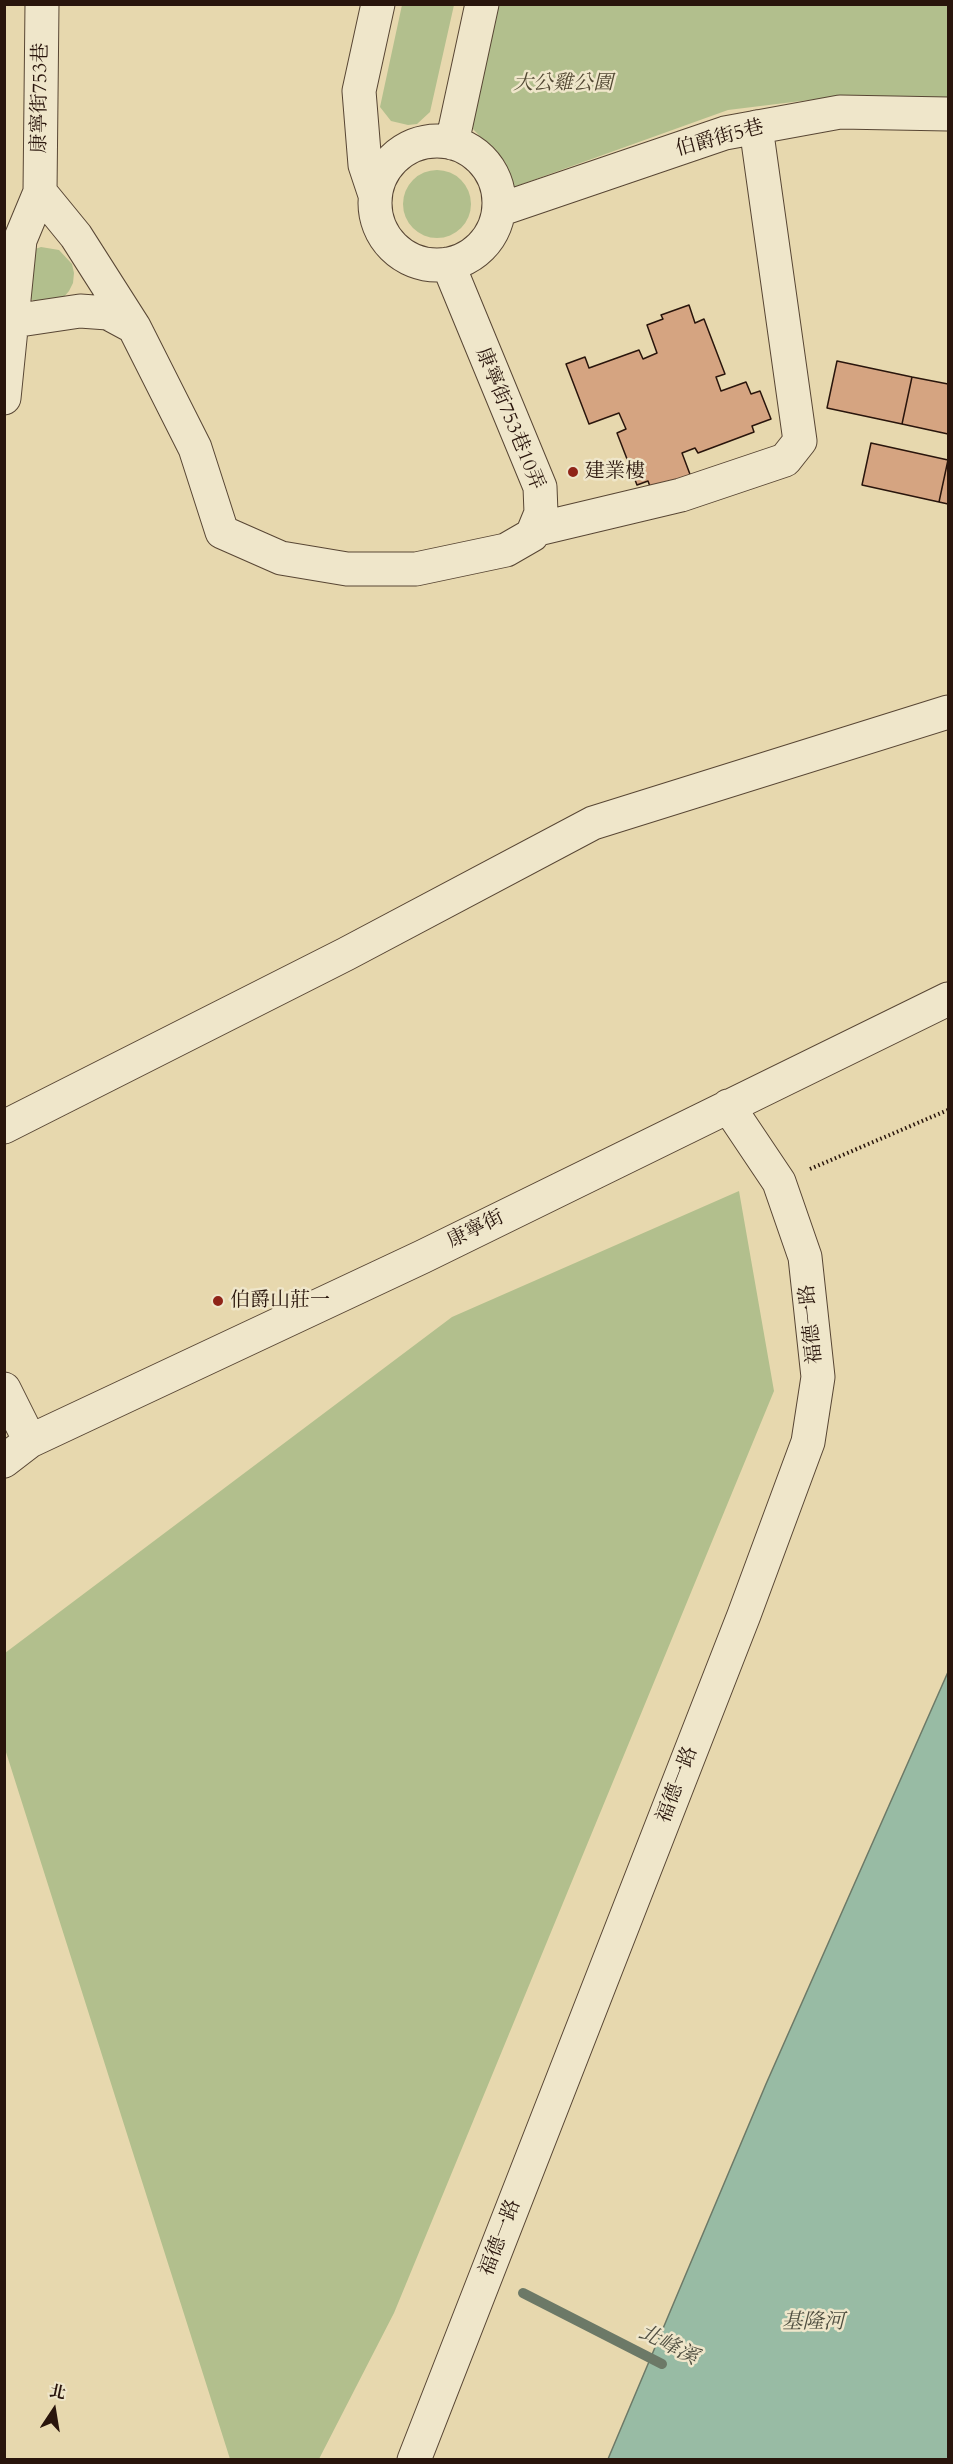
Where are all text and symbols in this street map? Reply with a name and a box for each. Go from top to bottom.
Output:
street label: 康寧街753巷 [28,42,54,154]
park label: 大公雞公園 [513,72,613,96]
street label: 伯爵街5巷 [673,116,767,162]
street label: 康寧街753巷10弄 [470,344,548,494]
place label: 建業樓 [585,460,645,484]
marker: 建業樓 [566,465,580,479]
street label: 康寧街 [444,1206,508,1254]
street label: 福德一路 [796,1283,828,1365]
place label: 伯爵山莊一 [230,1289,330,1313]
marker: 伯爵山莊一 [211,1294,225,1308]
street label: 福德一路 [652,1743,704,1827]
street label: 福德一路 [475,2196,527,2280]
water label: 基隆河 [782,2310,844,2336]
water label: 北峰溪 [634,2320,702,2372]
north arrow [24,2380,84,2440]
text: 北 [48,2380,68,2405]

